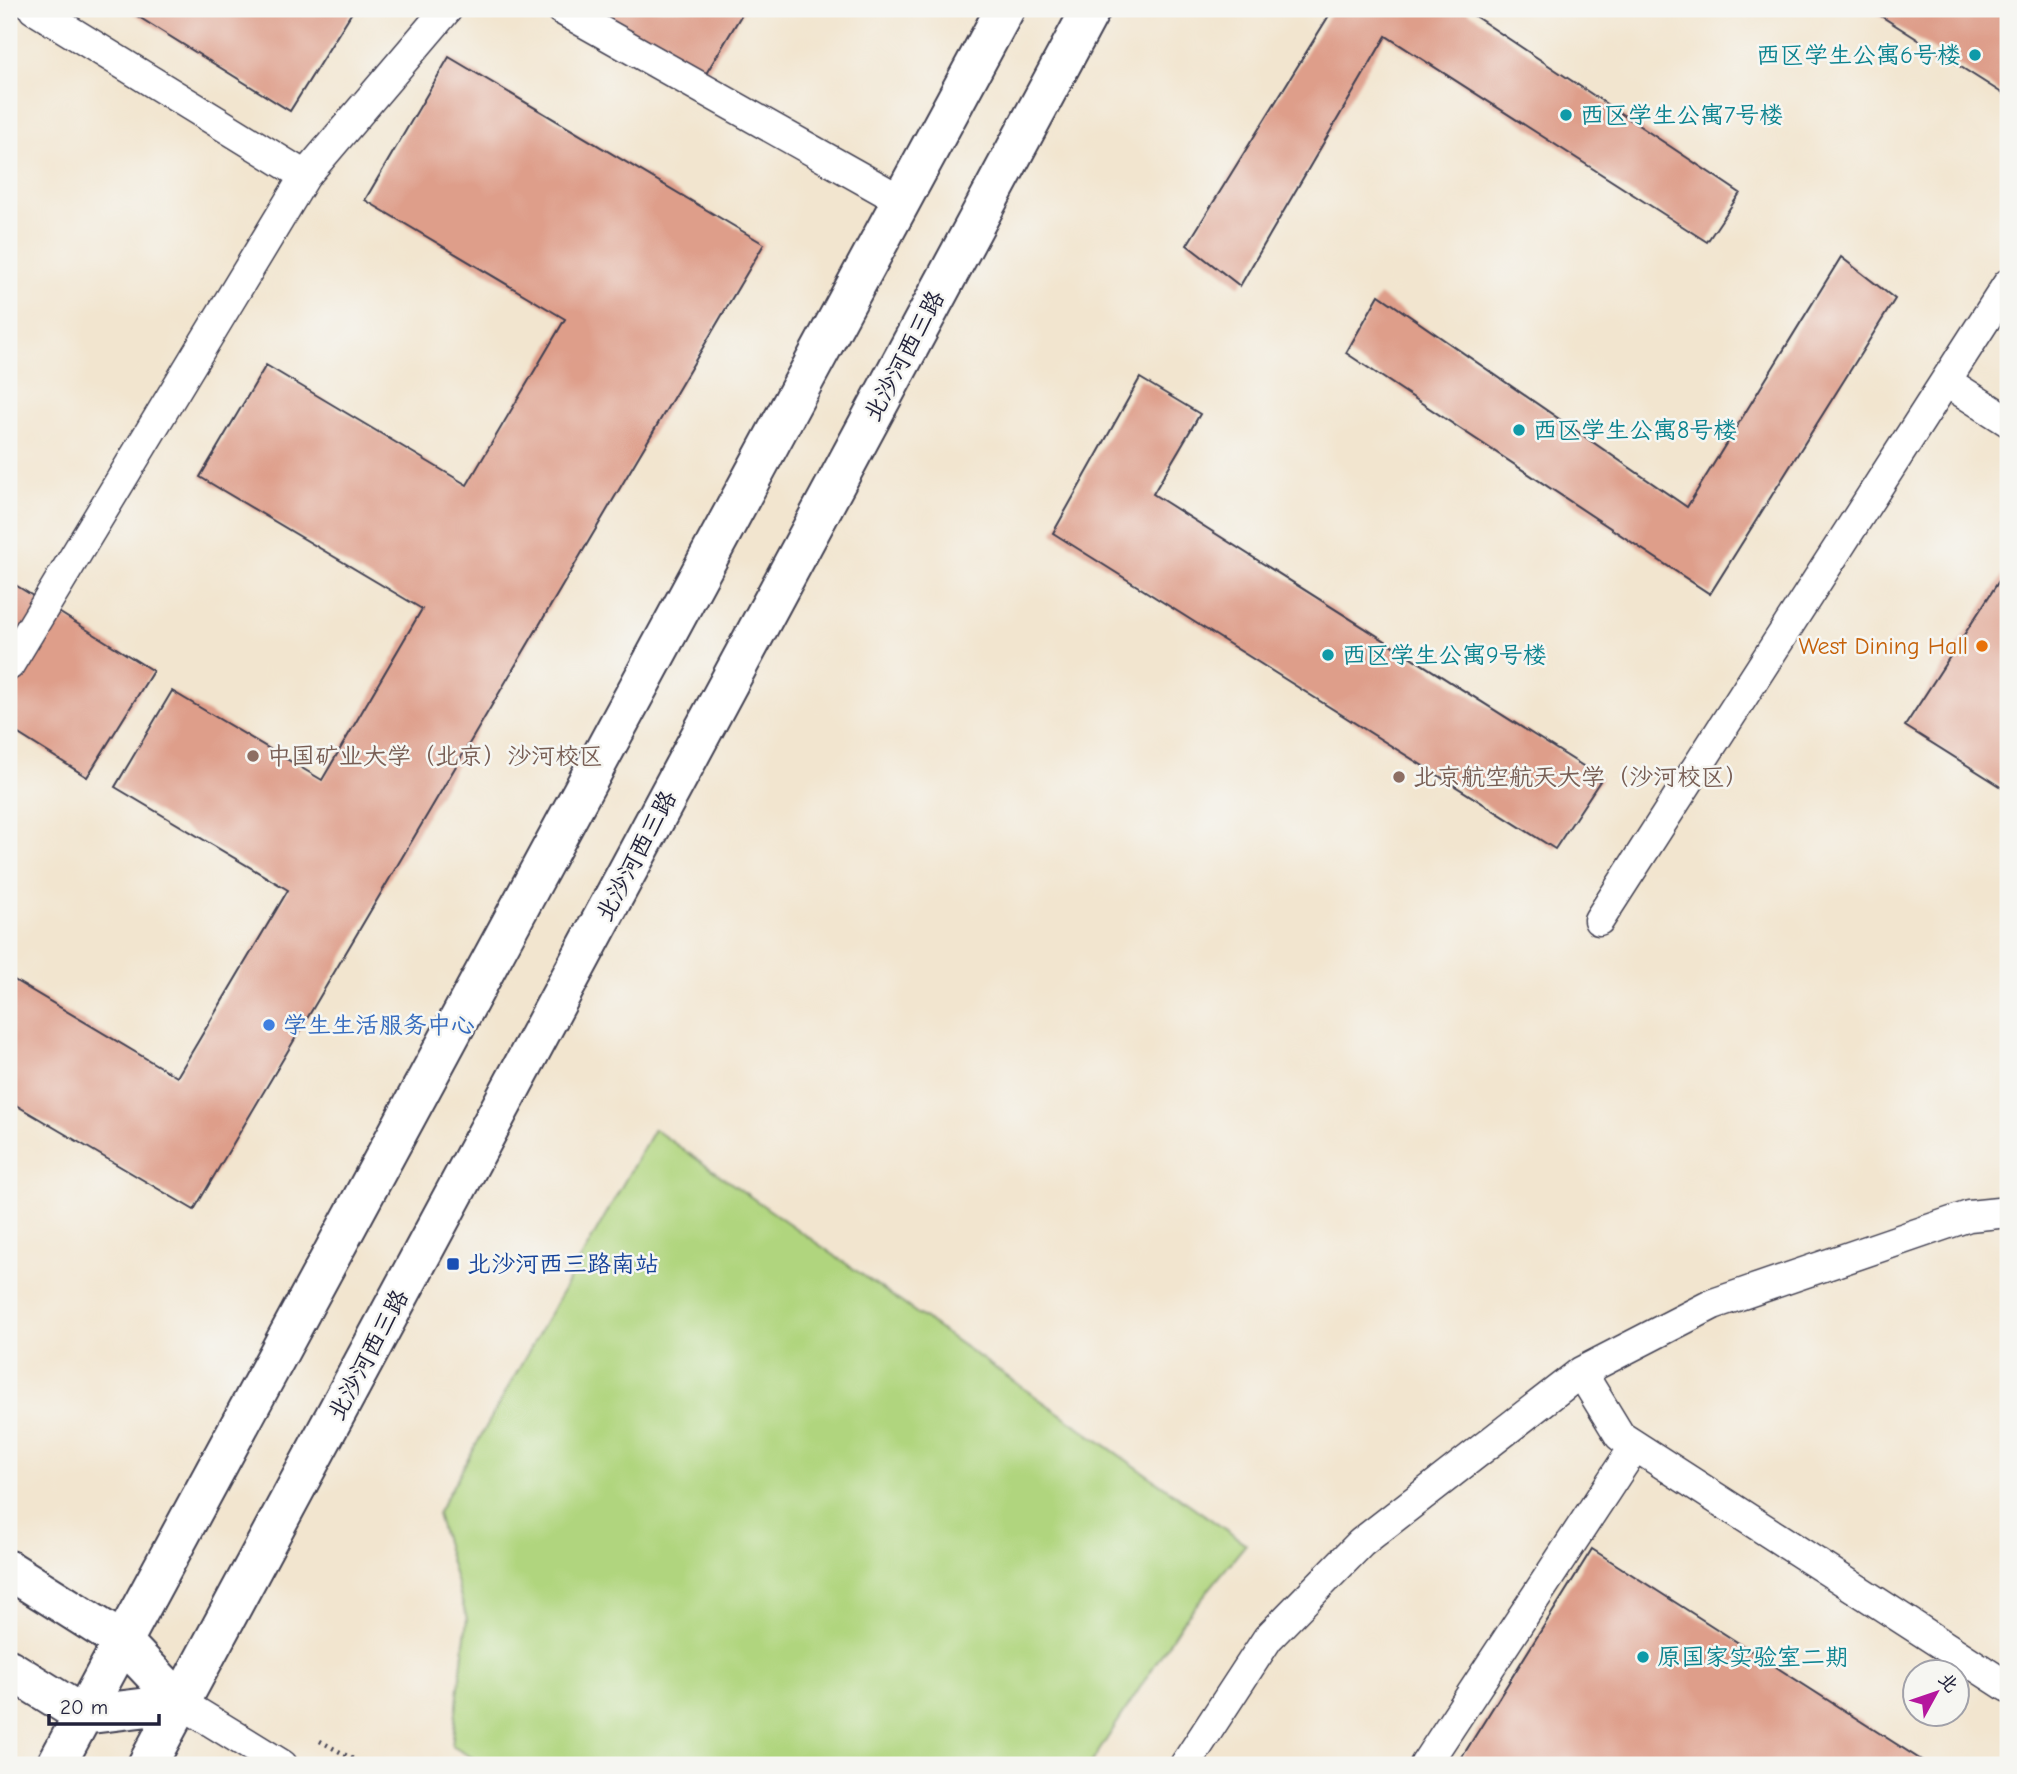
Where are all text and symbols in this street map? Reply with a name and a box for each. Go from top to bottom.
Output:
place label: 西区学生公寓6号楼 [1756,41,1961,69]
marker: 西区学生公寓6号楼 [1967,47,1983,63]
place label: 西区学生公寓7号楼 [1580,101,1783,129]
marker: 西区学生公寓7号楼 [1558,107,1574,123]
street label: 北沙河西三路 [858,286,950,426]
place label: 西区学生公寓8号楼 [1533,416,1737,444]
marker: 西区学生公寓8号楼 [1511,422,1527,438]
place label: West Dining Hall [1798,632,1968,660]
marker: West Dining Hall [1974,638,1990,654]
place label: 西区学生公寓9号楼 [1342,641,1547,669]
marker: 西区学生公寓9号楼 [1320,647,1336,663]
place label: 中国矿业大学（北京）沙河校区 [267,742,603,770]
marker: 中国矿业大学（北京）沙河校区 [245,748,261,764]
place label: 北京航空航天大学（沙河校区） [1413,763,1749,791]
marker: 北京航空航天大学（沙河校区） [1391,769,1407,785]
street label: 北沙河西三路 [590,786,682,926]
place label: 学生生活服务中心 [283,1011,475,1039]
marker: 学生生活服务中心 [261,1017,277,1033]
place label: 北沙河西三路南站 [467,1250,659,1278]
marker: 北沙河西三路南站 [445,1256,461,1272]
street label: 北沙河西三路 [322,1285,414,1425]
place label: 原国家实验室二期 [1657,1643,1849,1671]
marker: 原国家实验室二期 [1635,1649,1651,1665]
north arrow [1902,1658,1972,1728]
text: 北 [1934,1668,1963,1697]
scale bar [49,1683,159,1727]
text: 20 m [60,1695,108,1719]

